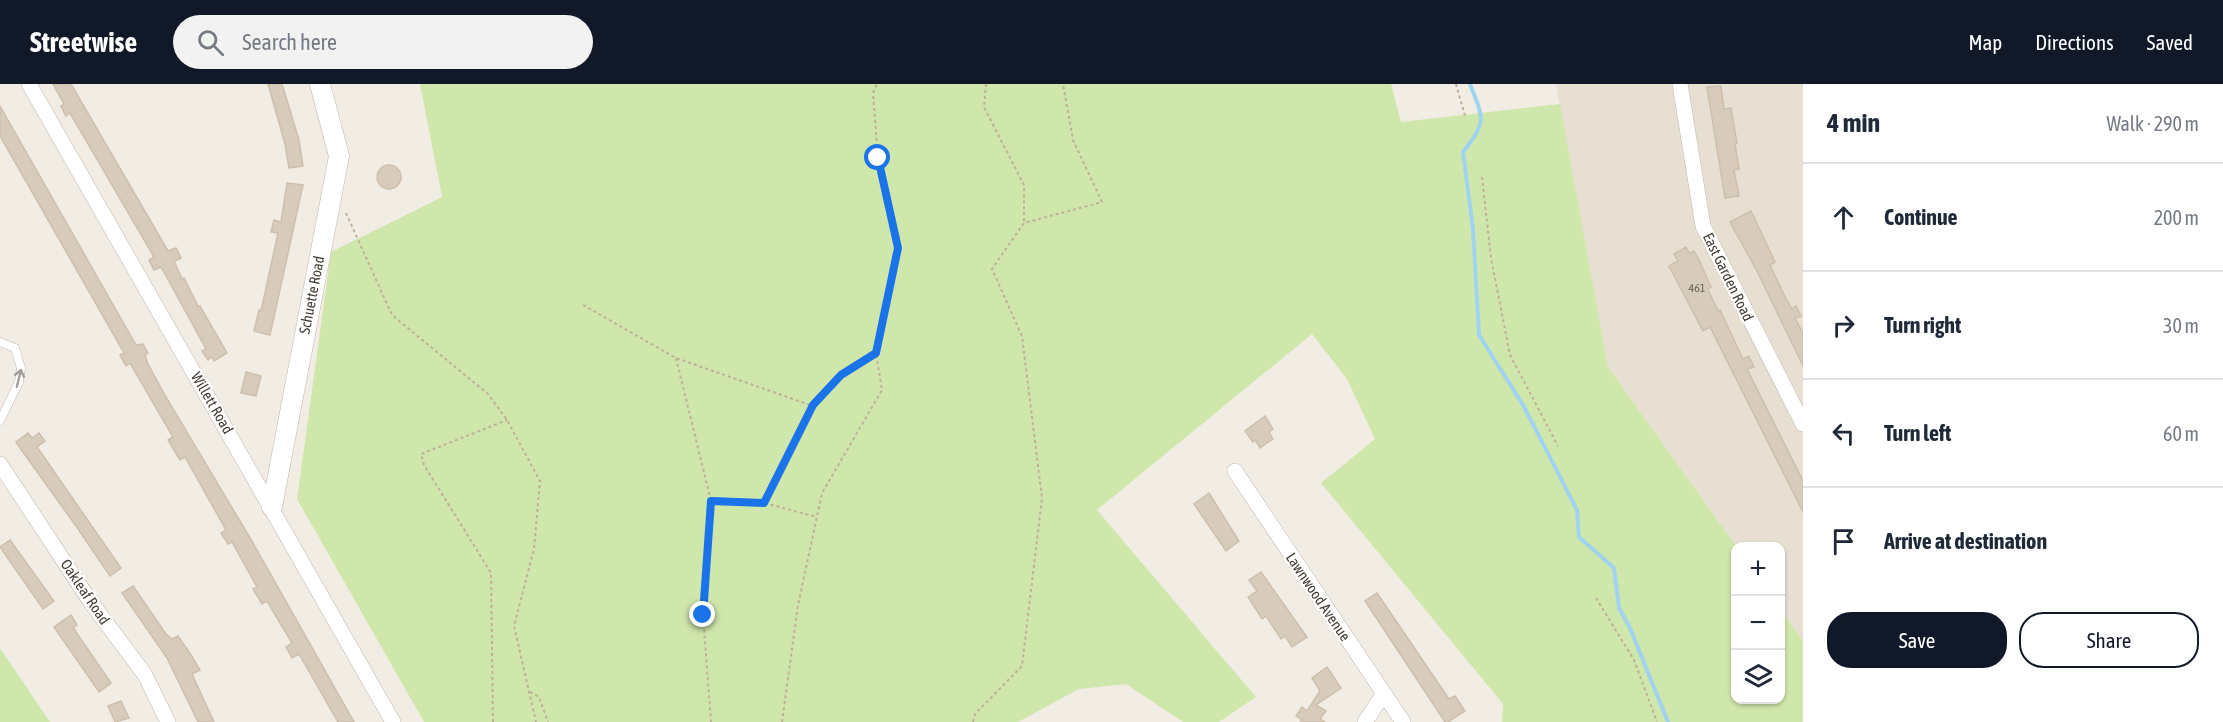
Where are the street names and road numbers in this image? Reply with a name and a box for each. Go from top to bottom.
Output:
street label: East Garden Road [1700,230,1757,324]
street label: Schuette Road [296,254,327,335]
street label: Willett Road [188,369,237,437]
street label: Lawnwood Avenue [1283,549,1354,644]
street label: Oakleaf Road [57,556,113,627]

